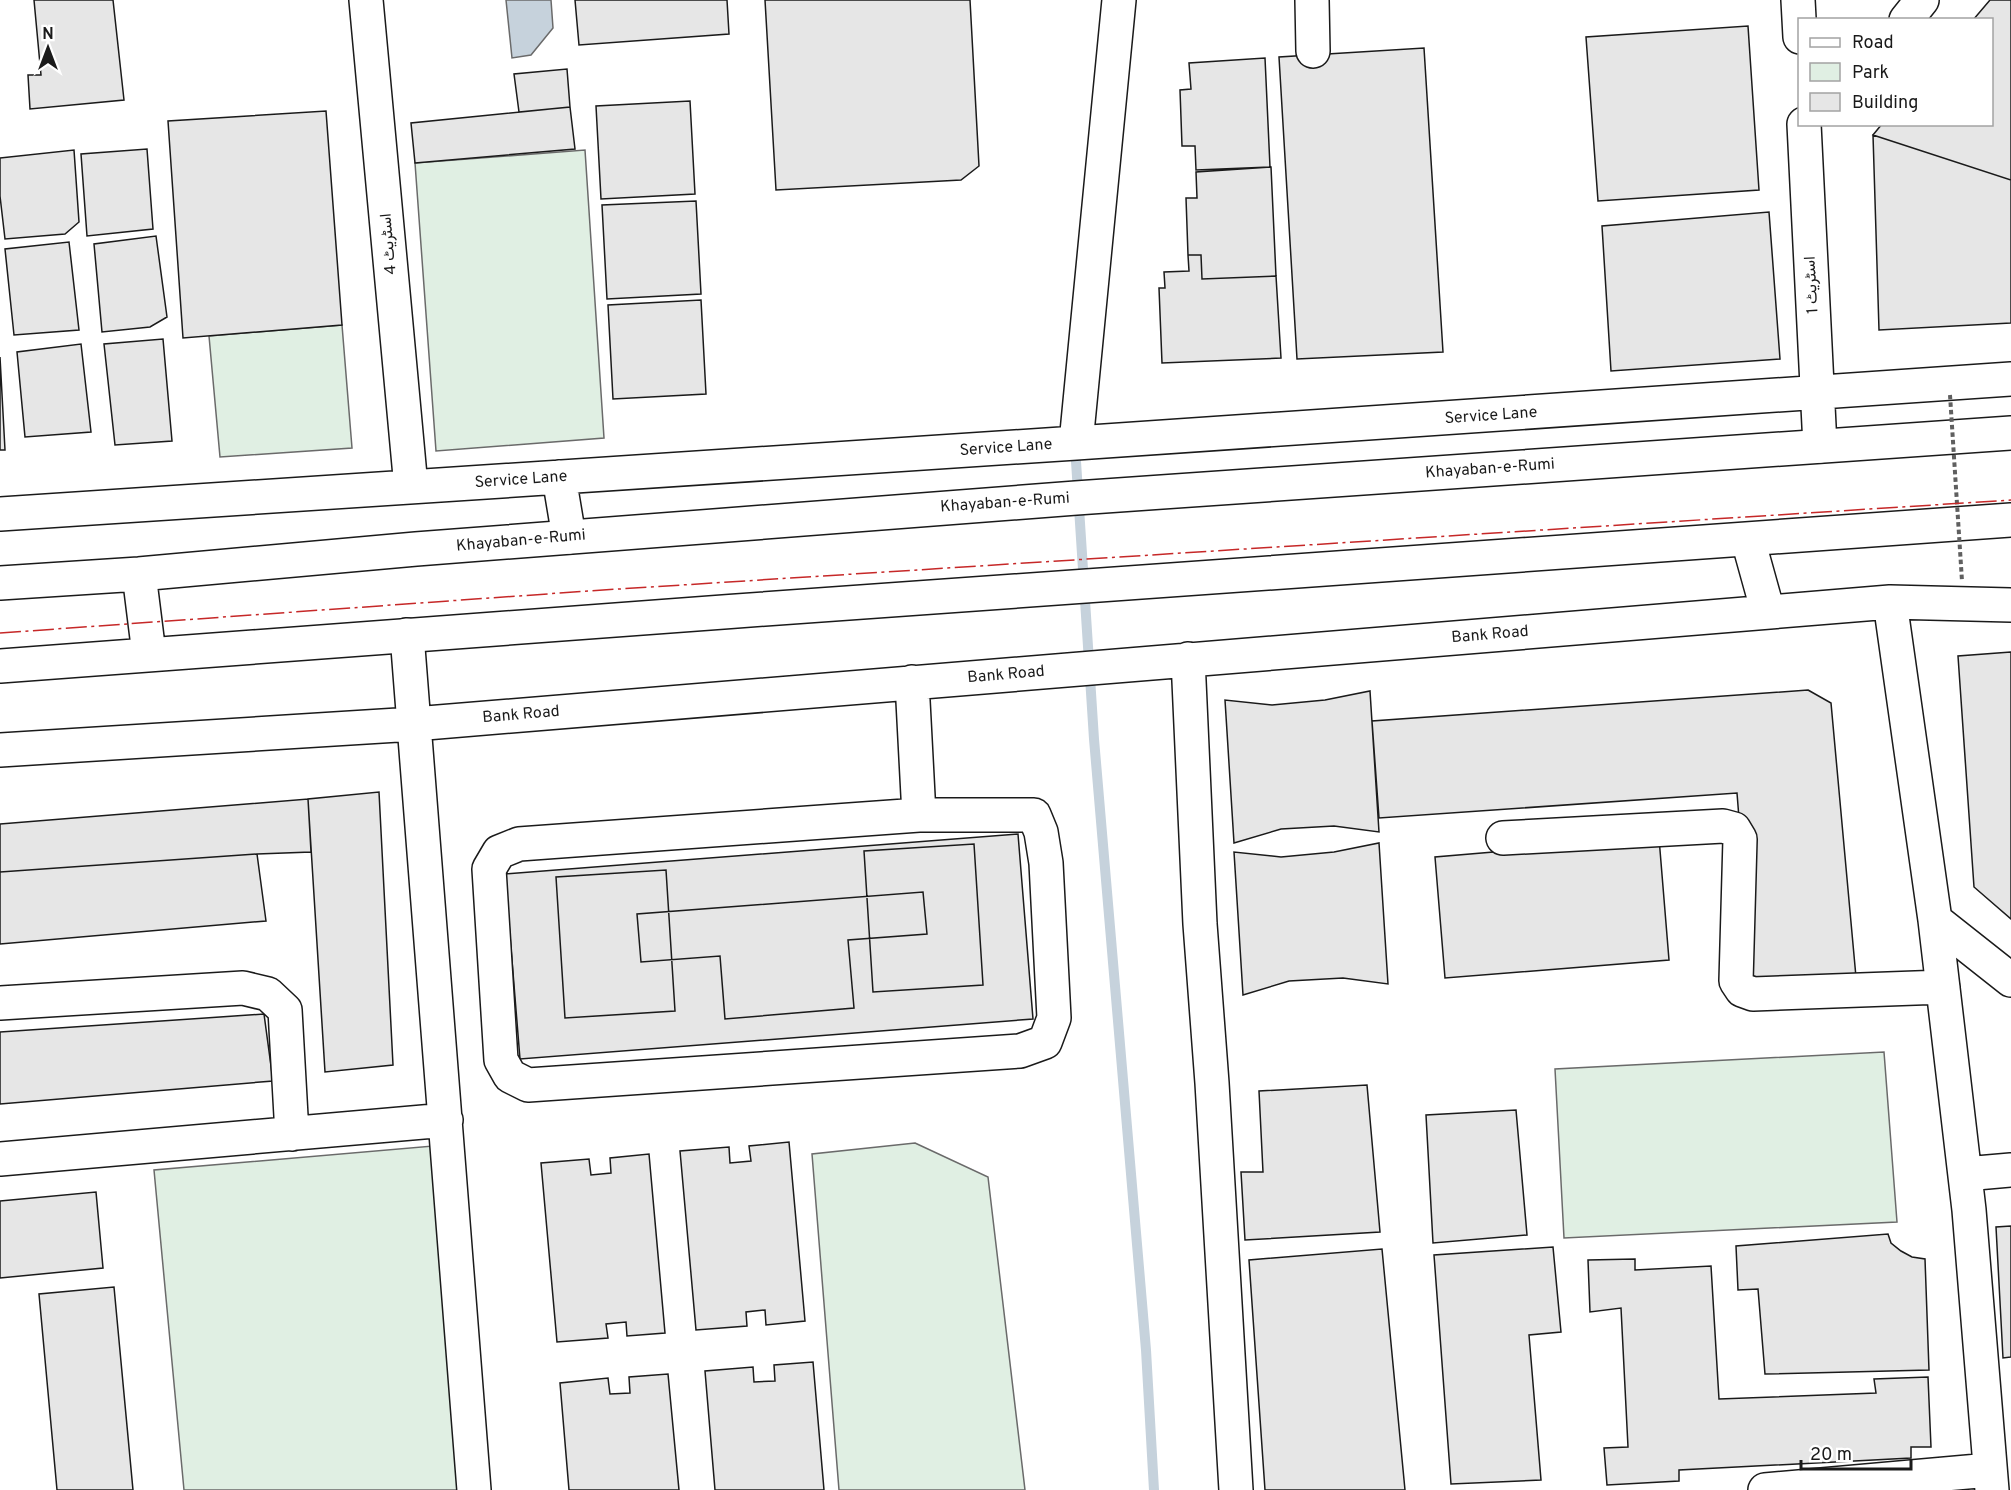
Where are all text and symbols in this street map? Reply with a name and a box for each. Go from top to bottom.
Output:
north arrow [18,18,78,78]
legend [1798,18,1993,126]
text: N [42,25,54,45]
text: Road [1852,32,1894,55]
text: Park [1852,62,1889,85]
text: Building [1852,92,1918,115]
street label: اسٹریٹ 4 [376,213,402,275]
street label: اسٹریٹ 1 [1801,256,1823,314]
street label: Service Lane [1444,403,1538,429]
street label: Service Lane [959,435,1053,461]
street label: Khayaban-e-Rumi [1424,454,1556,484]
street label: Service Lane [474,467,568,493]
street label: Khayaban-e-Rumi [939,488,1071,518]
street label: Khayaban-e-Rumi [455,525,587,557]
street label: Bank Road [1450,622,1530,648]
street label: Bank Road [966,662,1046,688]
street label: Bank Road [481,702,561,728]
scale bar [1801,1433,1910,1471]
text: 20 m [1810,1444,1852,1467]

